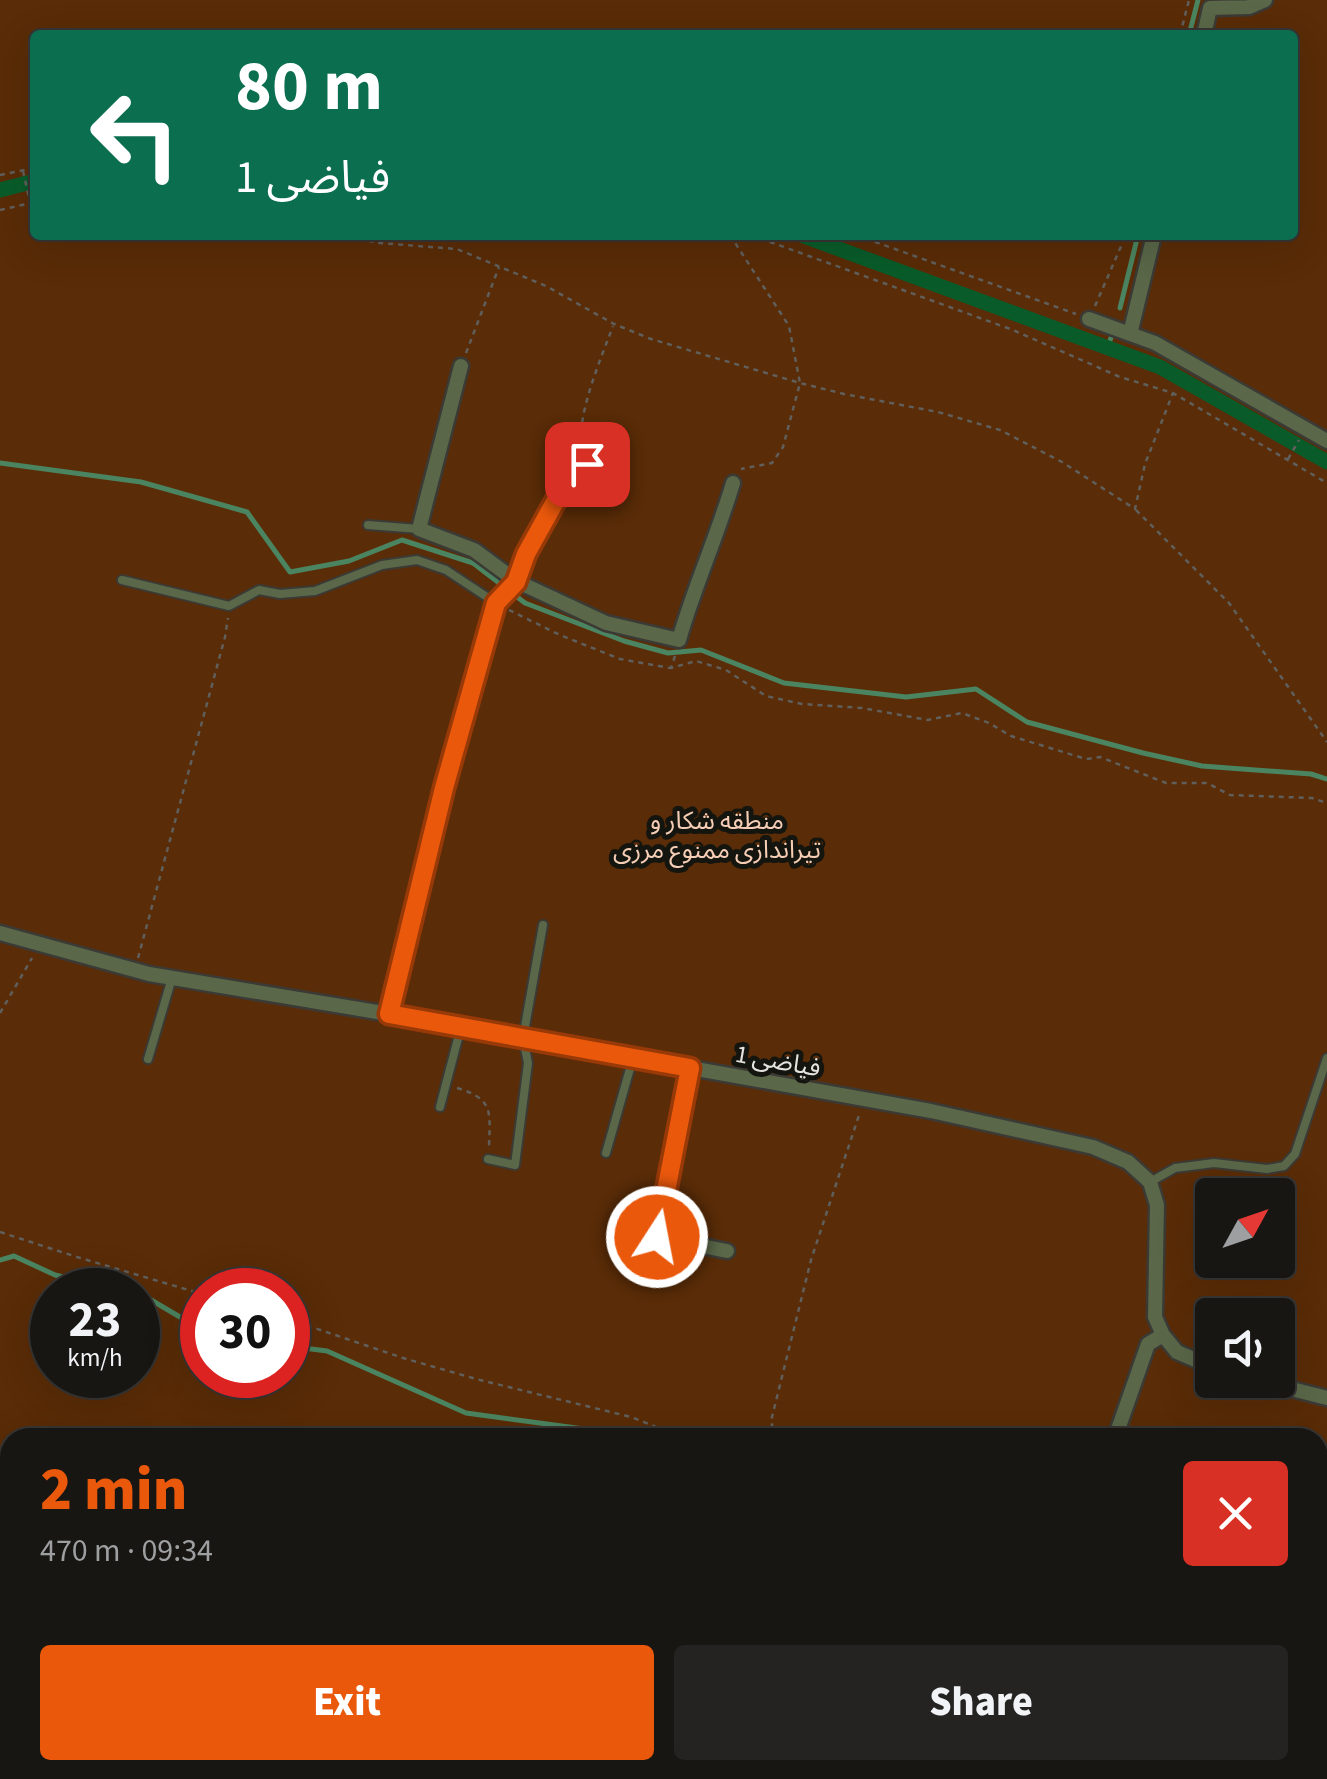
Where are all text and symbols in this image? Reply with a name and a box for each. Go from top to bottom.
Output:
text: 80 m [235,37,383,137]
icon: left [70,70,200,200]
text: فیاضی 1 [235,146,390,210]
pin [545,422,630,507]
icon: arrive [560,437,615,492]
park label: منطقه شکار و تیراندازی ممنوع مرزی [613,803,821,868]
street label: فیاضی 1 [732,1036,824,1086]
north arrow [1195,1178,1295,1278]
map controls [1195,1178,1295,1398]
position arrow [605,1185,709,1289]
speed limit sign: 30 [180,1268,310,1398]
text: 23 [69,1285,121,1356]
button: sound [1195,1298,1295,1398]
text: km/h [67,1340,123,1376]
text: 2 min [40,1448,187,1533]
button: close [1183,1461,1288,1566]
text: 470 m · 09:34 [40,1528,213,1574]
button: Exit [40,1645,654,1760]
button: Share [674,1645,1288,1760]

